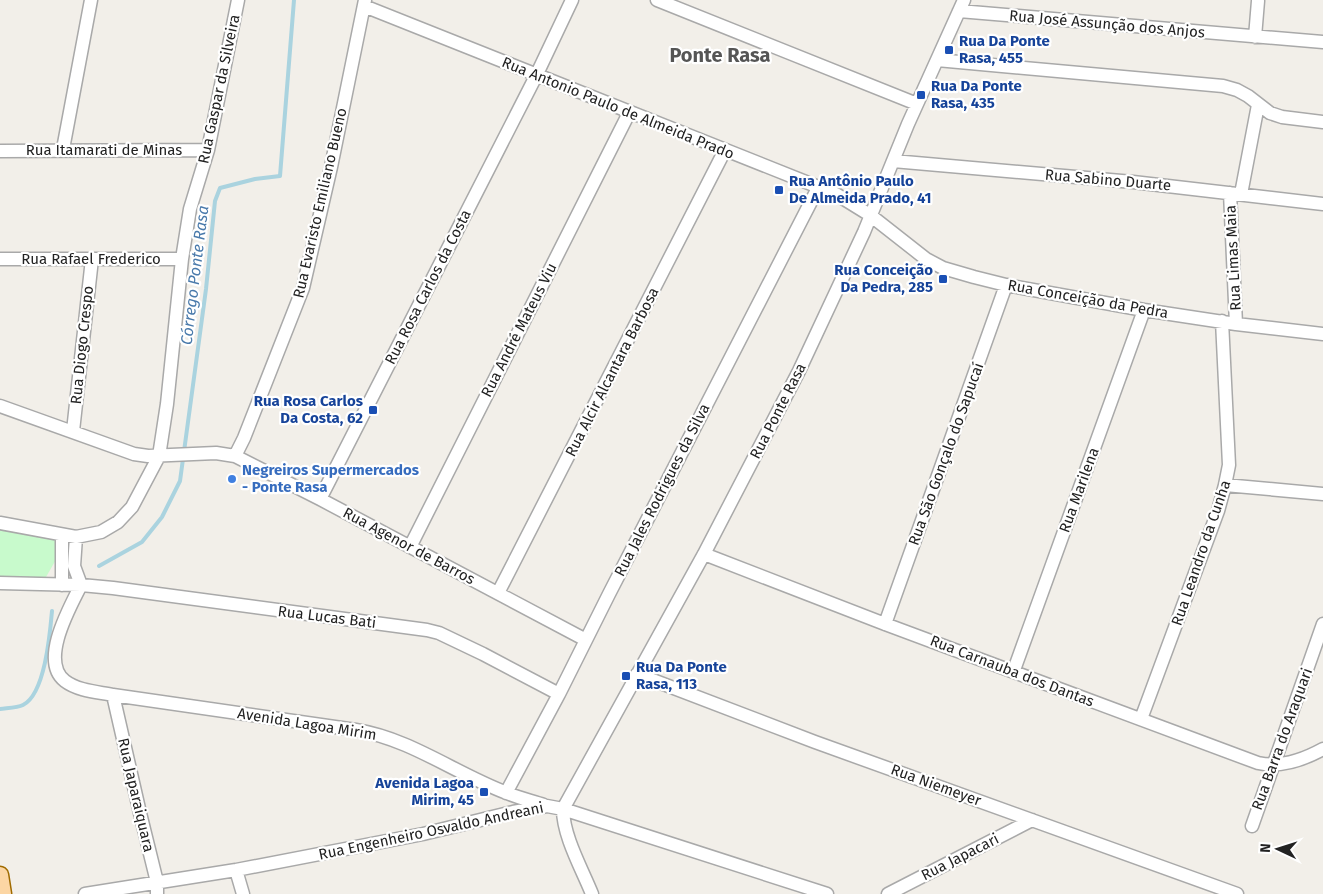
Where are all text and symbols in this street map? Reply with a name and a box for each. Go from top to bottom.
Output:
street label: Rua José Assunção dos Anjos [1008,6,1206,42]
street label: Rua Gaspar da Silveira [194,13,244,165]
place label: Rua Da Ponte Rasa, 455 [959,32,1050,67]
district label: Ponte Rasa [669,43,771,67]
marker: Rua Da Ponte Rasa, 455 [943,44,955,56]
street label: Rua Antonio Paulo de Almeida Prado [499,53,737,163]
place label: Rua Da Ponte Rasa, 435 [931,77,1022,112]
marker: Rua Da Ponte Rasa, 435 [915,89,927,101]
street label: Rua Evaristo Emiliano Bueno [289,106,351,300]
street label: Rua Itamarati de Minas [26,141,182,159]
street label: Rua Sabino Duarte [1044,166,1172,194]
place label: Rua Antônio Paulo De Almeida Prado, 41 [789,172,931,207]
marker: Rua Antônio Paulo De Almeida Prado, 41 [773,184,785,196]
water label: Córrego Ponte Rasa [177,204,212,346]
street label: Rua Limas Maia [1221,205,1245,311]
street label: Rua Rosa Carlos da Costa [381,207,475,367]
street label: Rua Rafael Frederico [21,250,161,268]
street label: Rua André Mateus Viu [477,260,561,400]
place label: Rua Conceição Da Pedra, 285 [834,261,933,296]
marker: Rua Conceição Da Pedra, 285 [937,273,949,285]
street label: Rua Conceição da Pedra [1006,276,1170,322]
street label: Rua Alcir Alcantara Barbosa [561,284,663,460]
street label: Rua Diogo Crespo [67,285,97,405]
street label: Rua Ponte Rasa [746,360,810,462]
street label: Rua São Gonçalo do Sapucaí [905,360,987,548]
place label: Rua Rosa Carlos Da Costa, 62 [254,392,363,427]
street label: Rua Jales Rodrigues da Silva [611,401,713,579]
marker: Rua Rosa Carlos Da Costa, 62 [367,404,379,416]
street label: Rua Marilena [1055,445,1103,535]
place label: Negreiros Supermercados - Ponte Rasa [242,461,419,496]
marker: Negreiros Supermercados - Ponte Rasa [226,473,238,485]
street label: Rua Leandro da Cunha [1168,478,1234,628]
street label: Rua Agenor de Barros [340,504,478,588]
street label: Rua Lucas Bati [277,602,377,632]
street label: Rua Carnauba dos Dantas [927,631,1097,711]
place label: Rua Da Ponte Rasa, 113 [636,658,727,693]
street label: Rua Barra do Araquari [1248,665,1316,813]
marker: Rua Da Ponte Rasa, 113 [620,670,632,682]
street label: Avenida Lagoa Mirim [236,704,378,744]
street label: Rua Japaraiquara [114,736,158,854]
street label: Rua Niemeyer [888,760,984,810]
place label: Avenida Lagoa Mirim, 45 [374,774,474,809]
marker: Avenida Lagoa Mirim, 45 [478,786,490,798]
street label: Rua Engenheiro Osvaldo Andreani [317,798,545,864]
north arrow [1253,824,1303,874]
street label: Rua Japacari [918,830,1002,884]
text: N [1257,843,1274,853]

